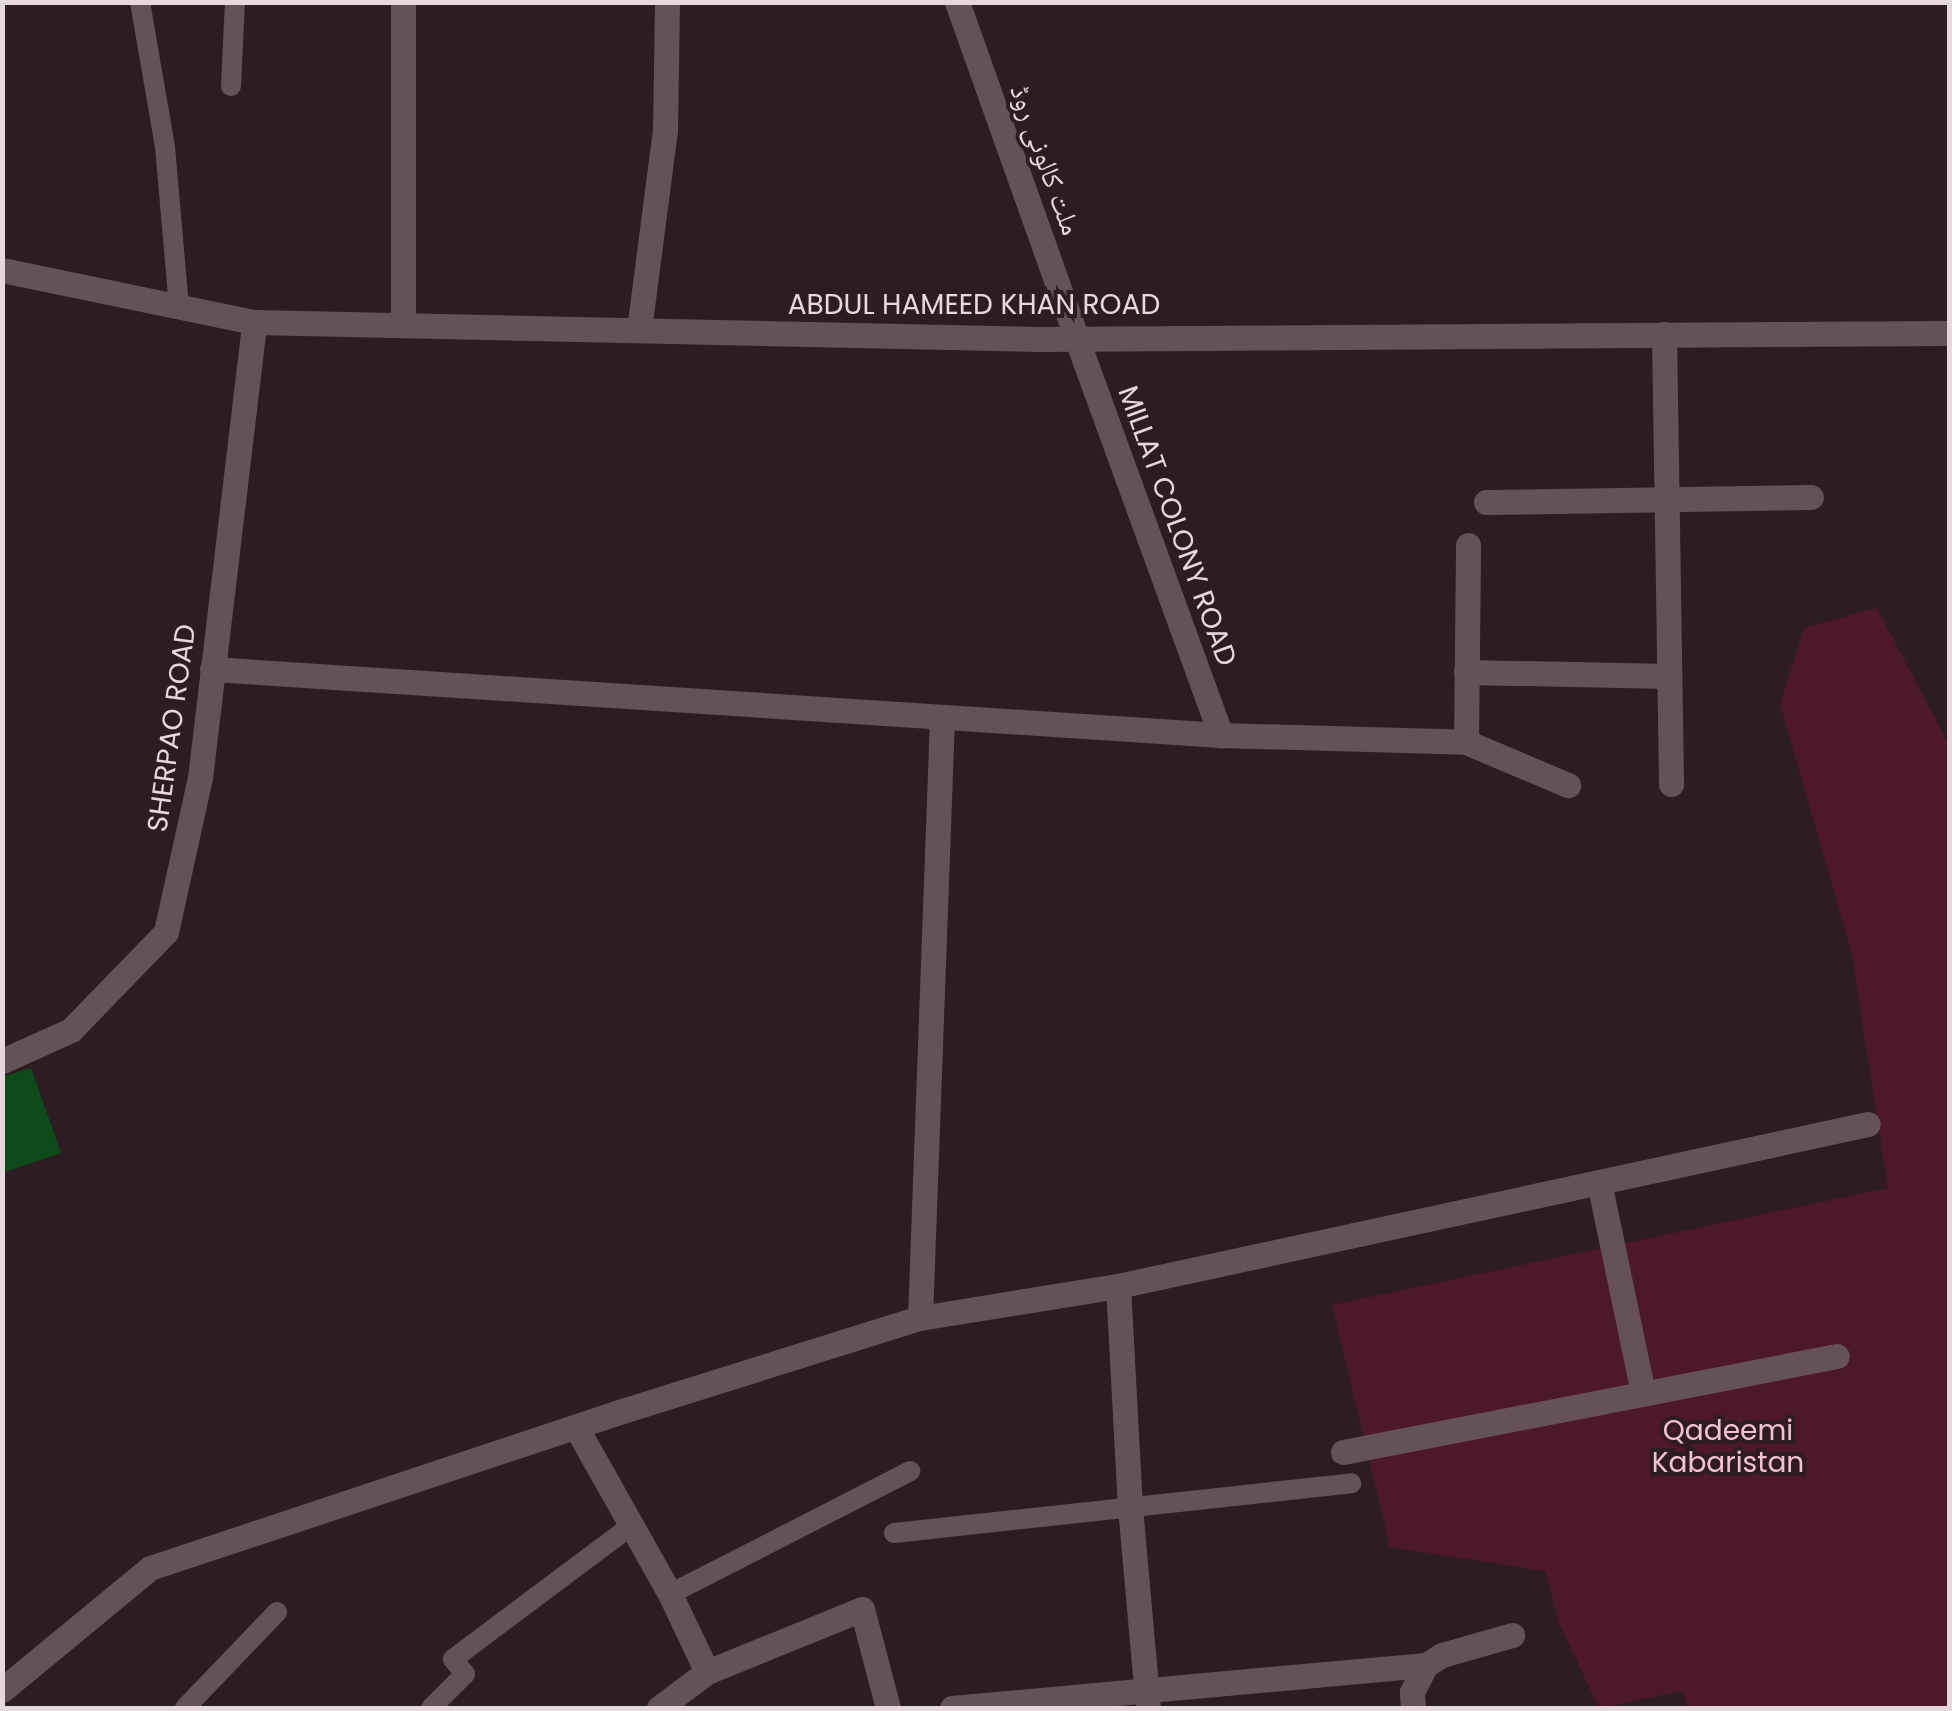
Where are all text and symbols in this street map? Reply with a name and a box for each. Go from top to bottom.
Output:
street label: ملت کالونی روڈ [1002,80,1088,240]
street label: ABDUL HAMEED KHAN ROAD [788,288,1160,322]
street label: MILLAT COLONY ROAD [1111,381,1243,671]
street label: SHERPAO ROAD [141,622,203,834]
park label: Qadeemi Kabaristan [1652,1414,1804,1480]

